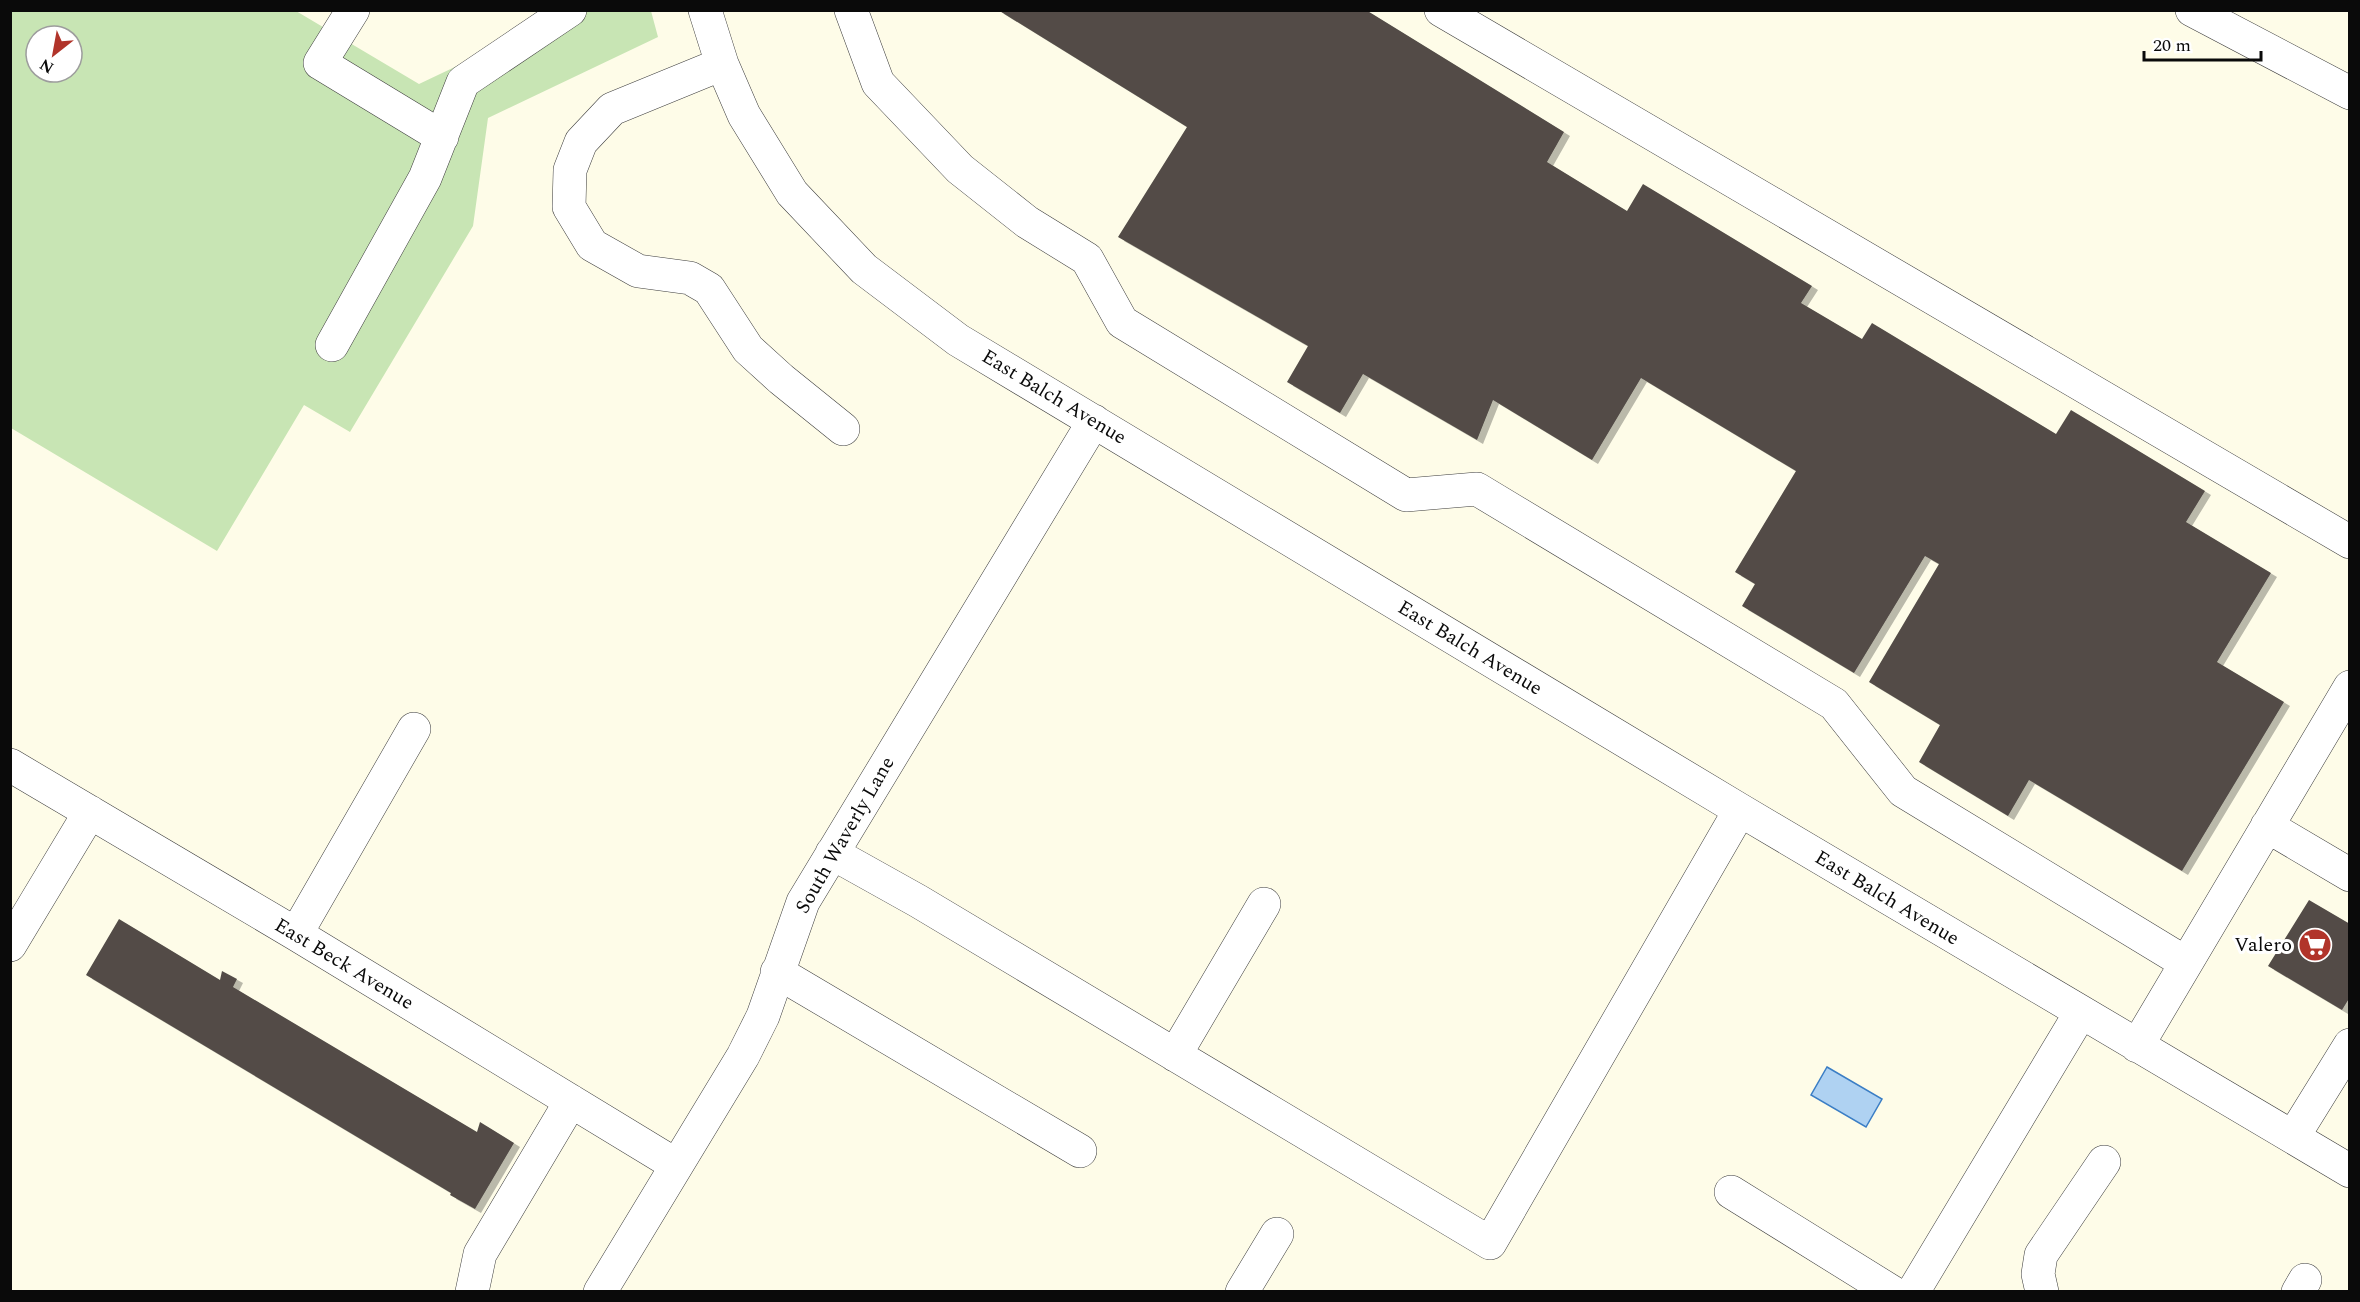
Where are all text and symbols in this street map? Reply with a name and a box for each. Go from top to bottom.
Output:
north arrow [24,24,84,84]
scale bar [2144,24,2261,62]
text: 20 m [2153,32,2191,59]
text: N [35,52,59,80]
street label: East Balch Avenue [976,342,1132,452]
street label: East Balch Avenue [1392,593,1548,703]
street label: South Waverly Lane [788,751,902,919]
street label: East Balch Avenue [1809,843,1965,953]
street label: East Beck Avenue [268,910,420,1018]
supermarket icon: Valero [2297,927,2333,963]
place label: Valero [2234,930,2292,960]

